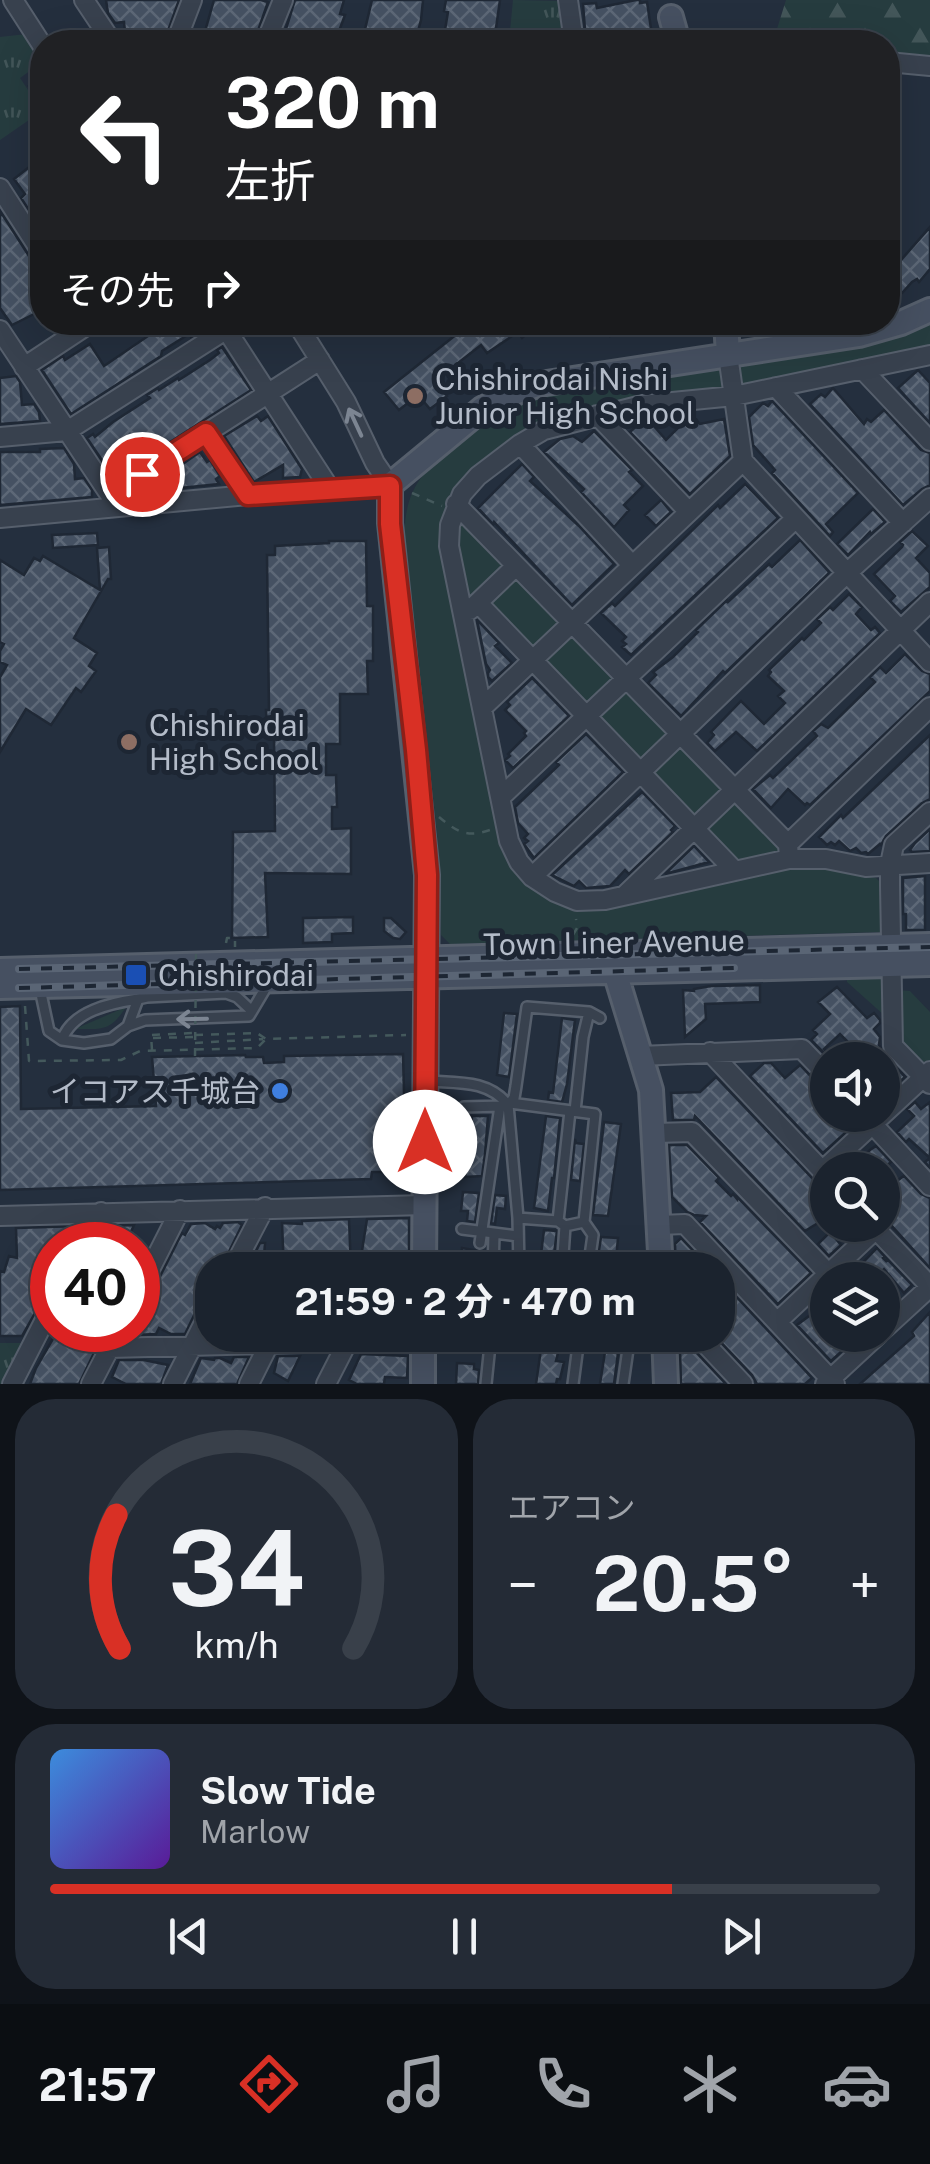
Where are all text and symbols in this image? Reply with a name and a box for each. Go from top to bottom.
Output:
text: 320 m [225,61,440,144]
icon: left [60,70,190,200]
text: 左折 [225,154,315,207]
icon: right [194,260,249,315]
text: その先 [60,268,174,313]
place label: Chishirodai Nishi Junior High School [435,361,695,431]
marker: Chishirodai Nishi Junior High School [404,385,426,407]
one-way arrow [345,408,364,438]
pin [100,432,185,517]
icon: arrive [115,447,170,502]
place label: Chishirodai High School [149,707,319,777]
marker: Chishirodai High School [118,731,140,753]
street label: Town Liner Avenue [483,922,745,962]
place label: Chishirodai [158,957,314,993]
marker: Chishirodai [123,962,149,988]
one-way arrow [176,1010,208,1028]
map controls [810,1042,900,1352]
button: sound [810,1042,900,1132]
place label: イコアス千城台 [50,1073,260,1109]
marker: イコアス千城台 [269,1080,291,1102]
position arrow [373,1090,477,1194]
button: search [810,1152,900,1242]
speed limit sign: 40 [30,1222,160,1352]
button: layers [810,1262,900,1352]
text: 21:59 · 2 分 · 470 m [294,1279,636,1324]
text: エアコン [508,1489,636,1526]
text: 34 [168,1507,305,1629]
text: 20.5° [593,1540,795,1628]
text: − [508,1553,538,1617]
text: + [849,1553,880,1617]
text: km/h [194,1624,278,1666]
text: Slow Tide [200,1768,376,1813]
text: Marlow [200,1813,310,1850]
icon: previous [161,1909,216,1964]
icon: pause [437,1909,492,1964]
icon: next [714,1909,769,1964]
icon: directions [234,2049,304,2119]
icon: music [381,2049,451,2119]
icon: phone [528,2049,598,2119]
icon: climate [675,2049,745,2119]
icon: car [822,2049,892,2119]
text: 21:57 [38,2058,157,2111]

